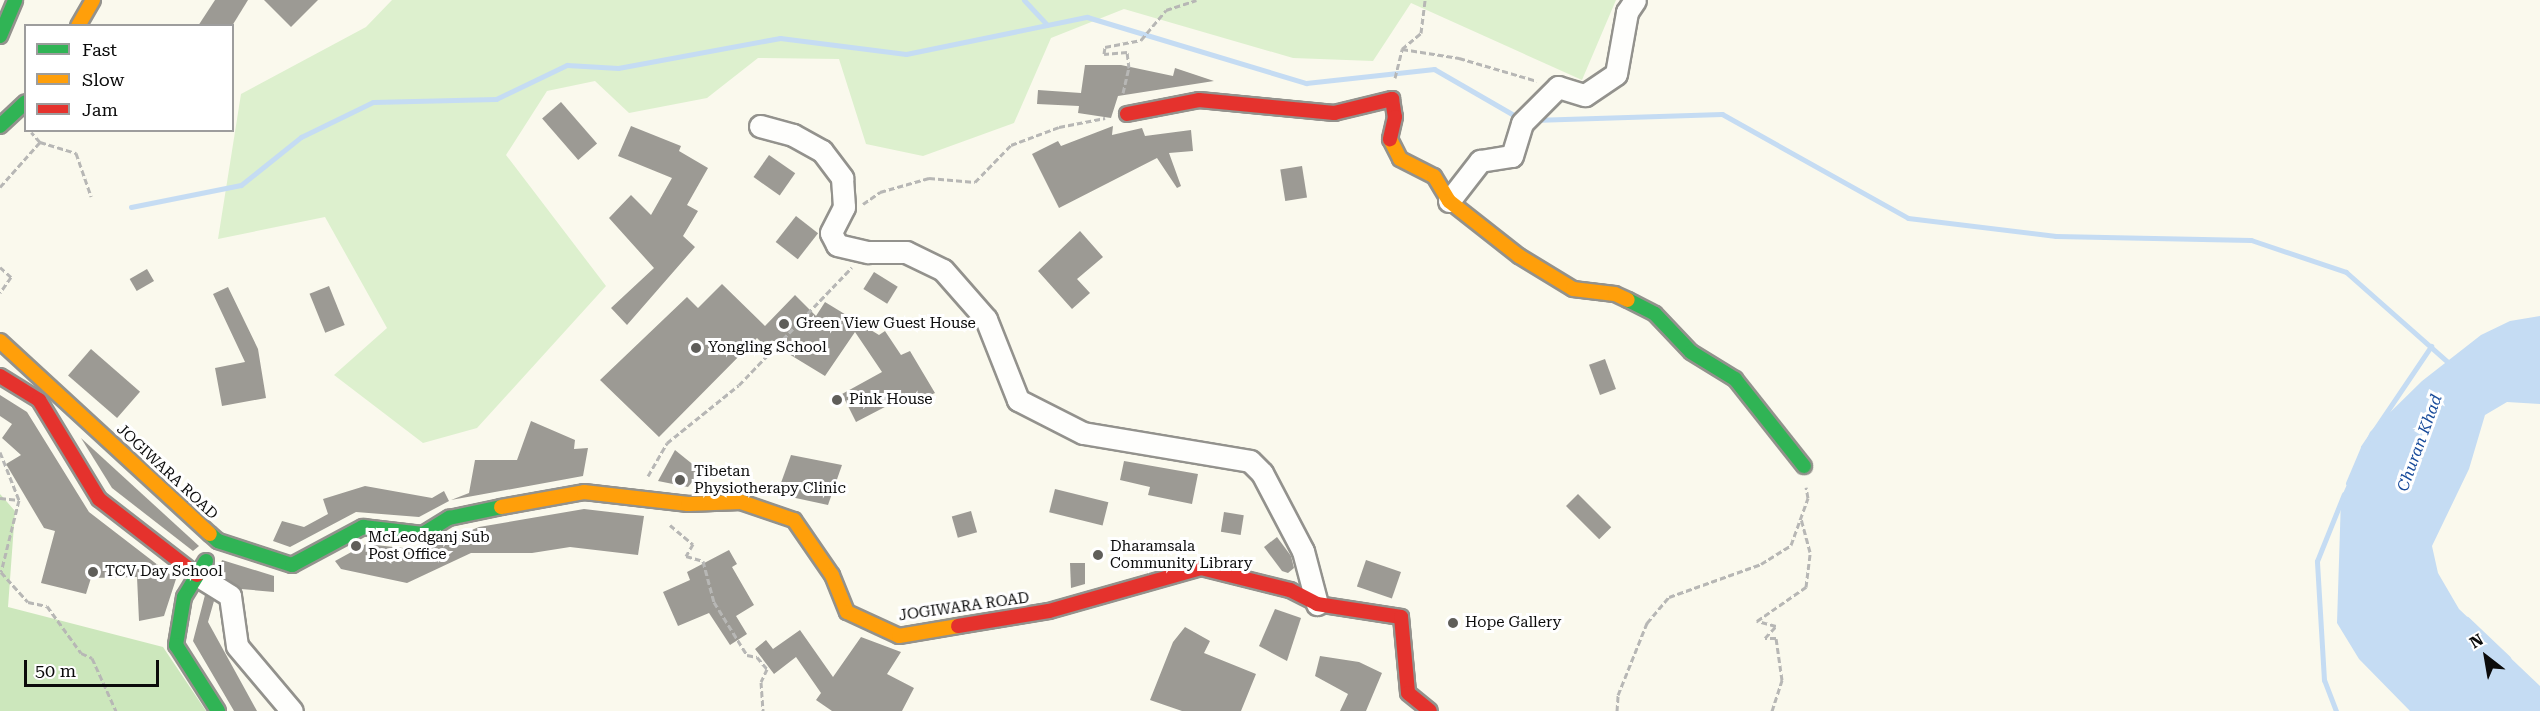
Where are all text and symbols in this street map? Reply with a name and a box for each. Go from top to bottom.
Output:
legend [24,24,234,132]
text: Fast [82,39,117,60]
text: Slow [82,69,124,90]
text: Jam [82,99,118,120]
place label: Green View Guest House [796,315,976,333]
marker: Green View Guest House [777,317,791,331]
place label: Yongling School [708,339,827,357]
marker: Yongling School [689,341,703,355]
place label: Pink House [849,391,932,409]
water label: Churan Khad [2394,392,2446,494]
marker: Pink House [830,393,844,407]
street label: JOGIWARA ROAD [113,421,221,523]
place label: Tibetan Physiotherapy Clinic [694,462,846,497]
marker: Tibetan Physiotherapy Clinic [671,471,689,489]
place label: McLeodganj Sub Post Office [368,528,490,563]
place label: Dharamsala Community Library [1110,537,1253,572]
marker: McLeodganj Sub Post Office [349,539,363,553]
marker: Dharamsala Community Library [1091,548,1105,562]
place label: TCV Day School [105,563,223,581]
marker: TCV Day School [86,565,100,579]
street label: JOGIWARA ROAD [898,589,1030,625]
place label: Hope Gallery [1465,614,1561,632]
marker: Hope Gallery [1446,616,1460,630]
north arrow [2456,627,2516,687]
text: N [2466,630,2487,652]
scale bar [27,648,162,686]
text: 50 m [35,660,76,681]

